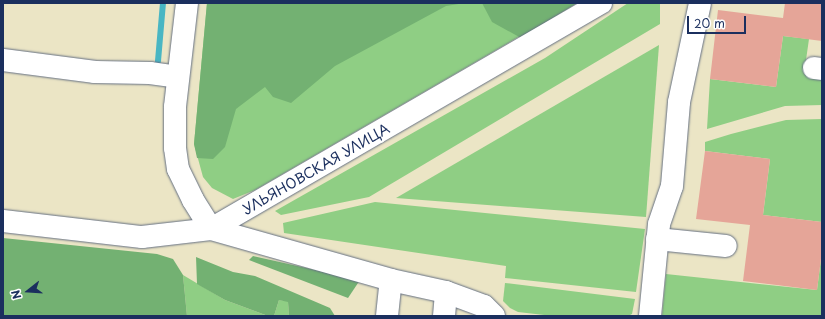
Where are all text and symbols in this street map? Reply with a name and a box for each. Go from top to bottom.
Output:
scale bar [689,8,748,34]
text: 20 m [694,14,725,32]
street label: УЛЬЯНОВСКАЯ УЛИЦА [240,120,392,218]
north arrow [8,271,48,311]
text: N [7,288,25,301]

